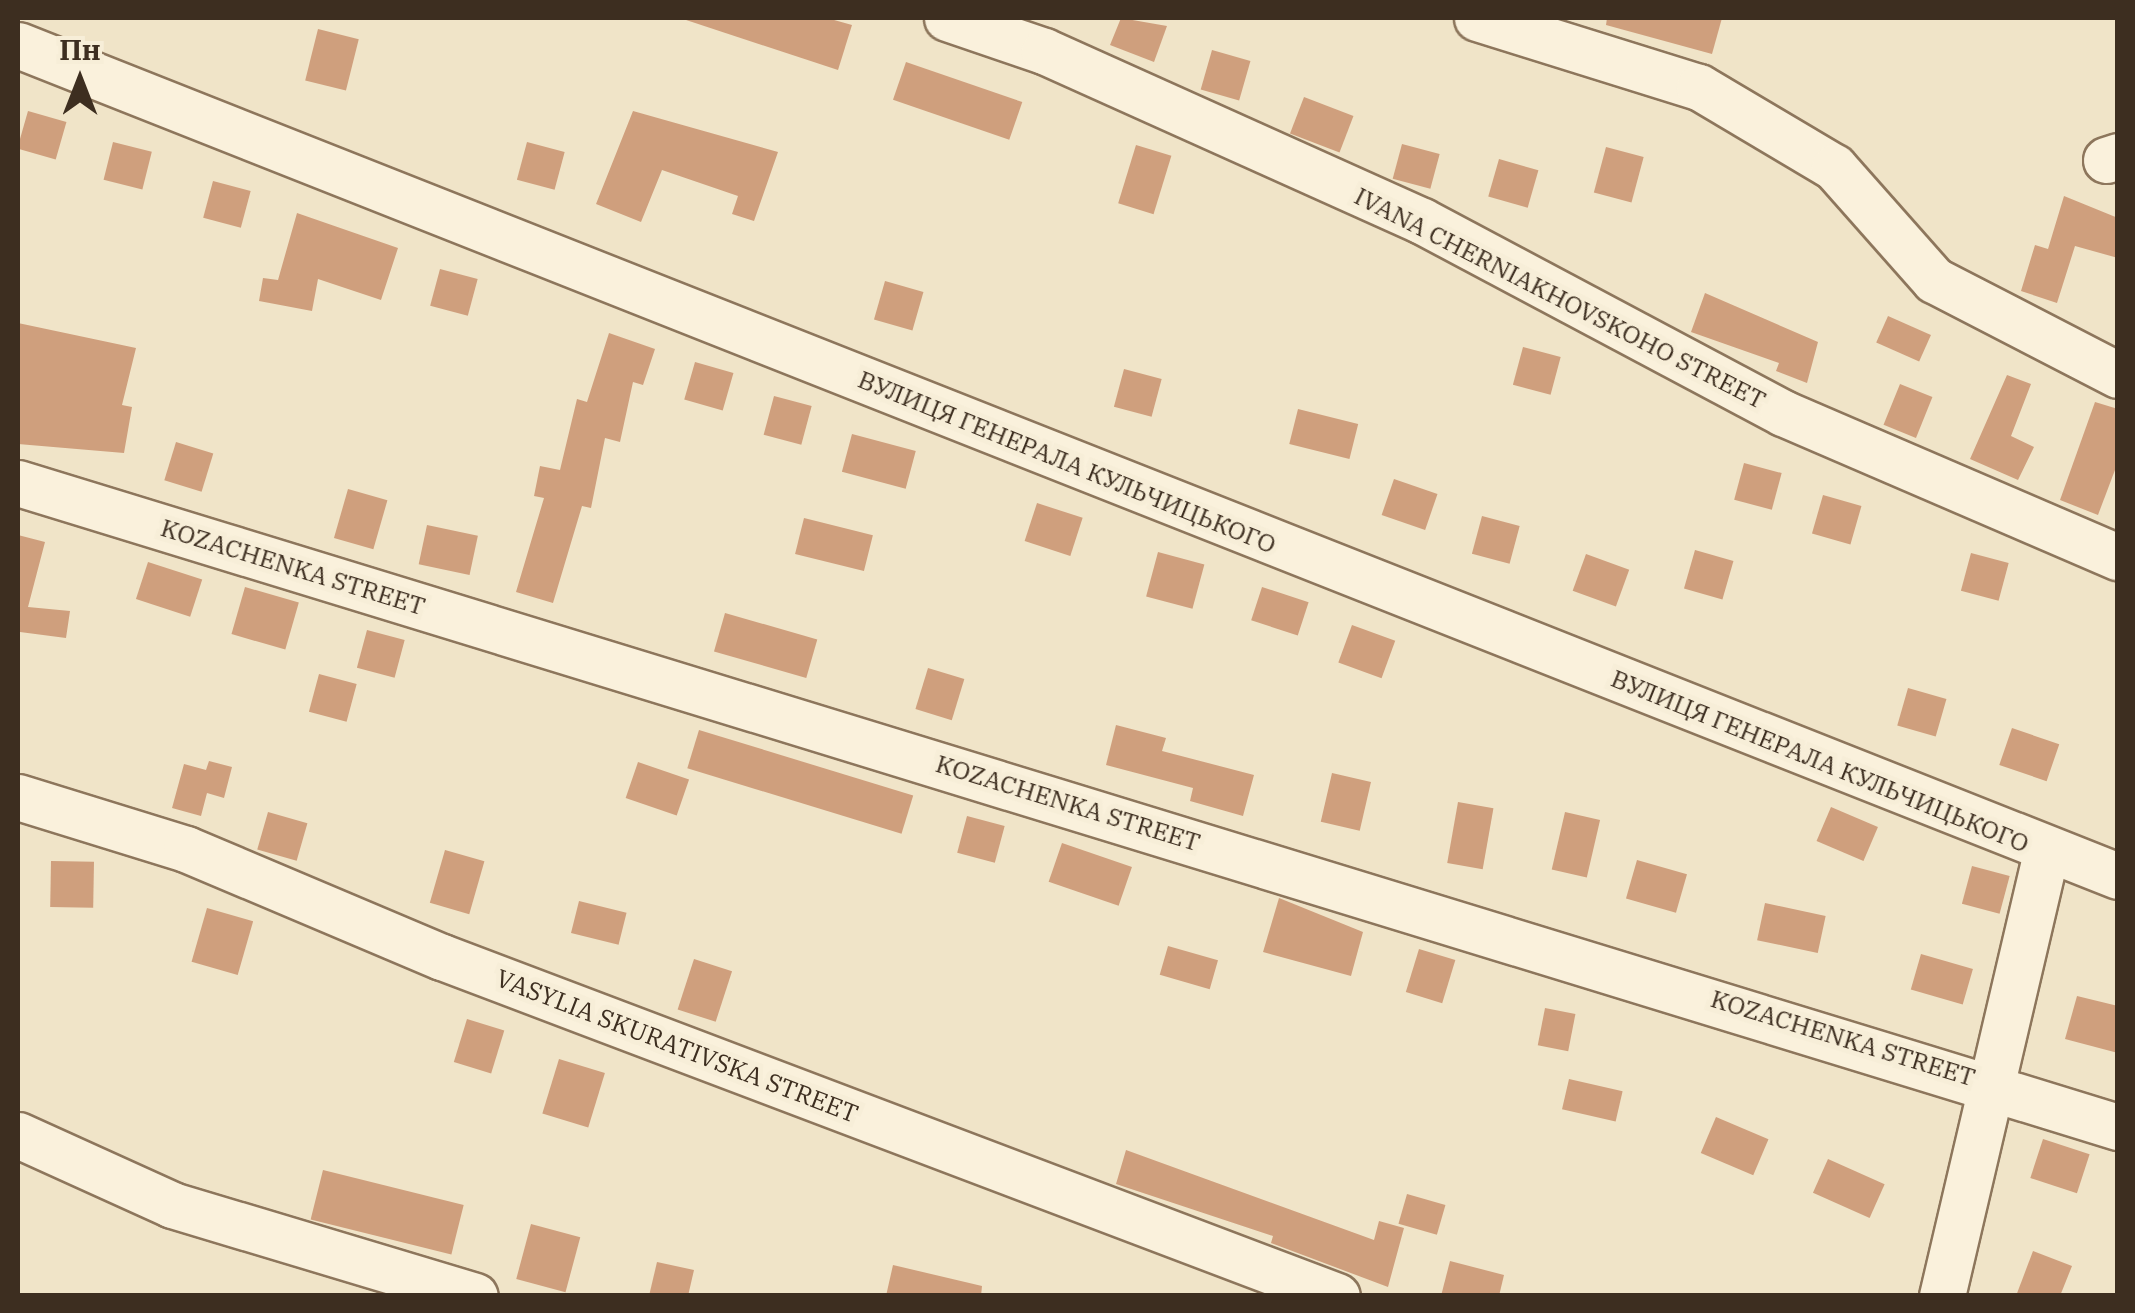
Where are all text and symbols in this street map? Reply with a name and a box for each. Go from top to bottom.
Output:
north arrow [30,30,130,130]
text: Пн [59,31,101,68]
street label: IVANA CHERNIAKHOVSKOHO STREET [1350,181,1770,415]
street label: ВУЛИЦЯ ГЕНЕРАЛА КУЛЬЧИЦЬКОГО [854,364,1280,560]
street label: KOZACHENKA STREET [157,512,429,622]
street label: ВУЛИЦЯ ГЕНЕРАЛА КУЛЬЧИЦЬКОГО [1607,663,2033,859]
street label: KOZACHENKA STREET [932,748,1204,858]
street label: VASYLIA SKURATIVSKA STREET [492,963,862,1129]
street label: KOZACHENKA STREET [1707,983,1979,1093]

